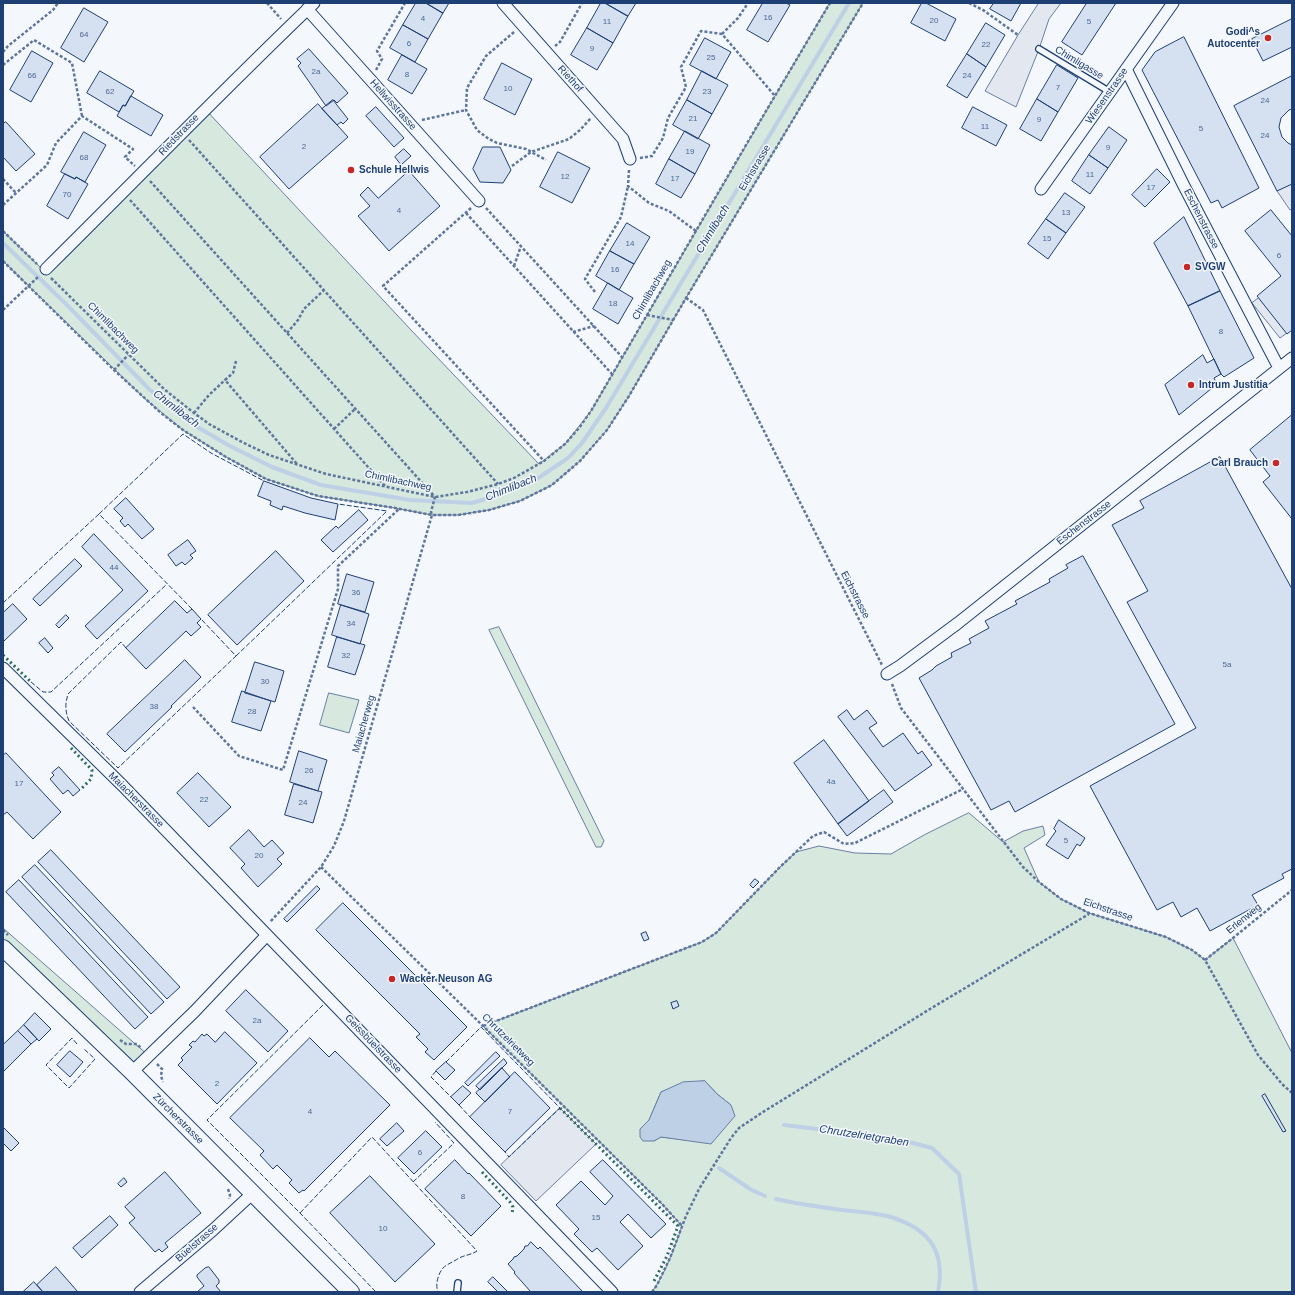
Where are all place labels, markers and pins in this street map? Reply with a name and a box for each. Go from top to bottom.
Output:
place label: Godi^s Autocenter [1207,26,1260,50]
marker: Godi^s Autocenter [1263,33,1273,43]
place label: Schule Hellwis [359,164,429,176]
marker: Schule Hellwis [346,165,356,175]
place label: SVGW [1195,261,1226,273]
marker: SVGW [1182,262,1192,272]
place label: Intrum Justitia [1199,379,1268,391]
marker: Intrum Justitia [1186,380,1196,390]
place label: Carl Brauch [1211,457,1268,469]
marker: Carl Brauch [1271,458,1281,468]
place label: Wacker Neuson AG [400,973,492,985]
marker: Wacker Neuson AG [387,974,397,984]

